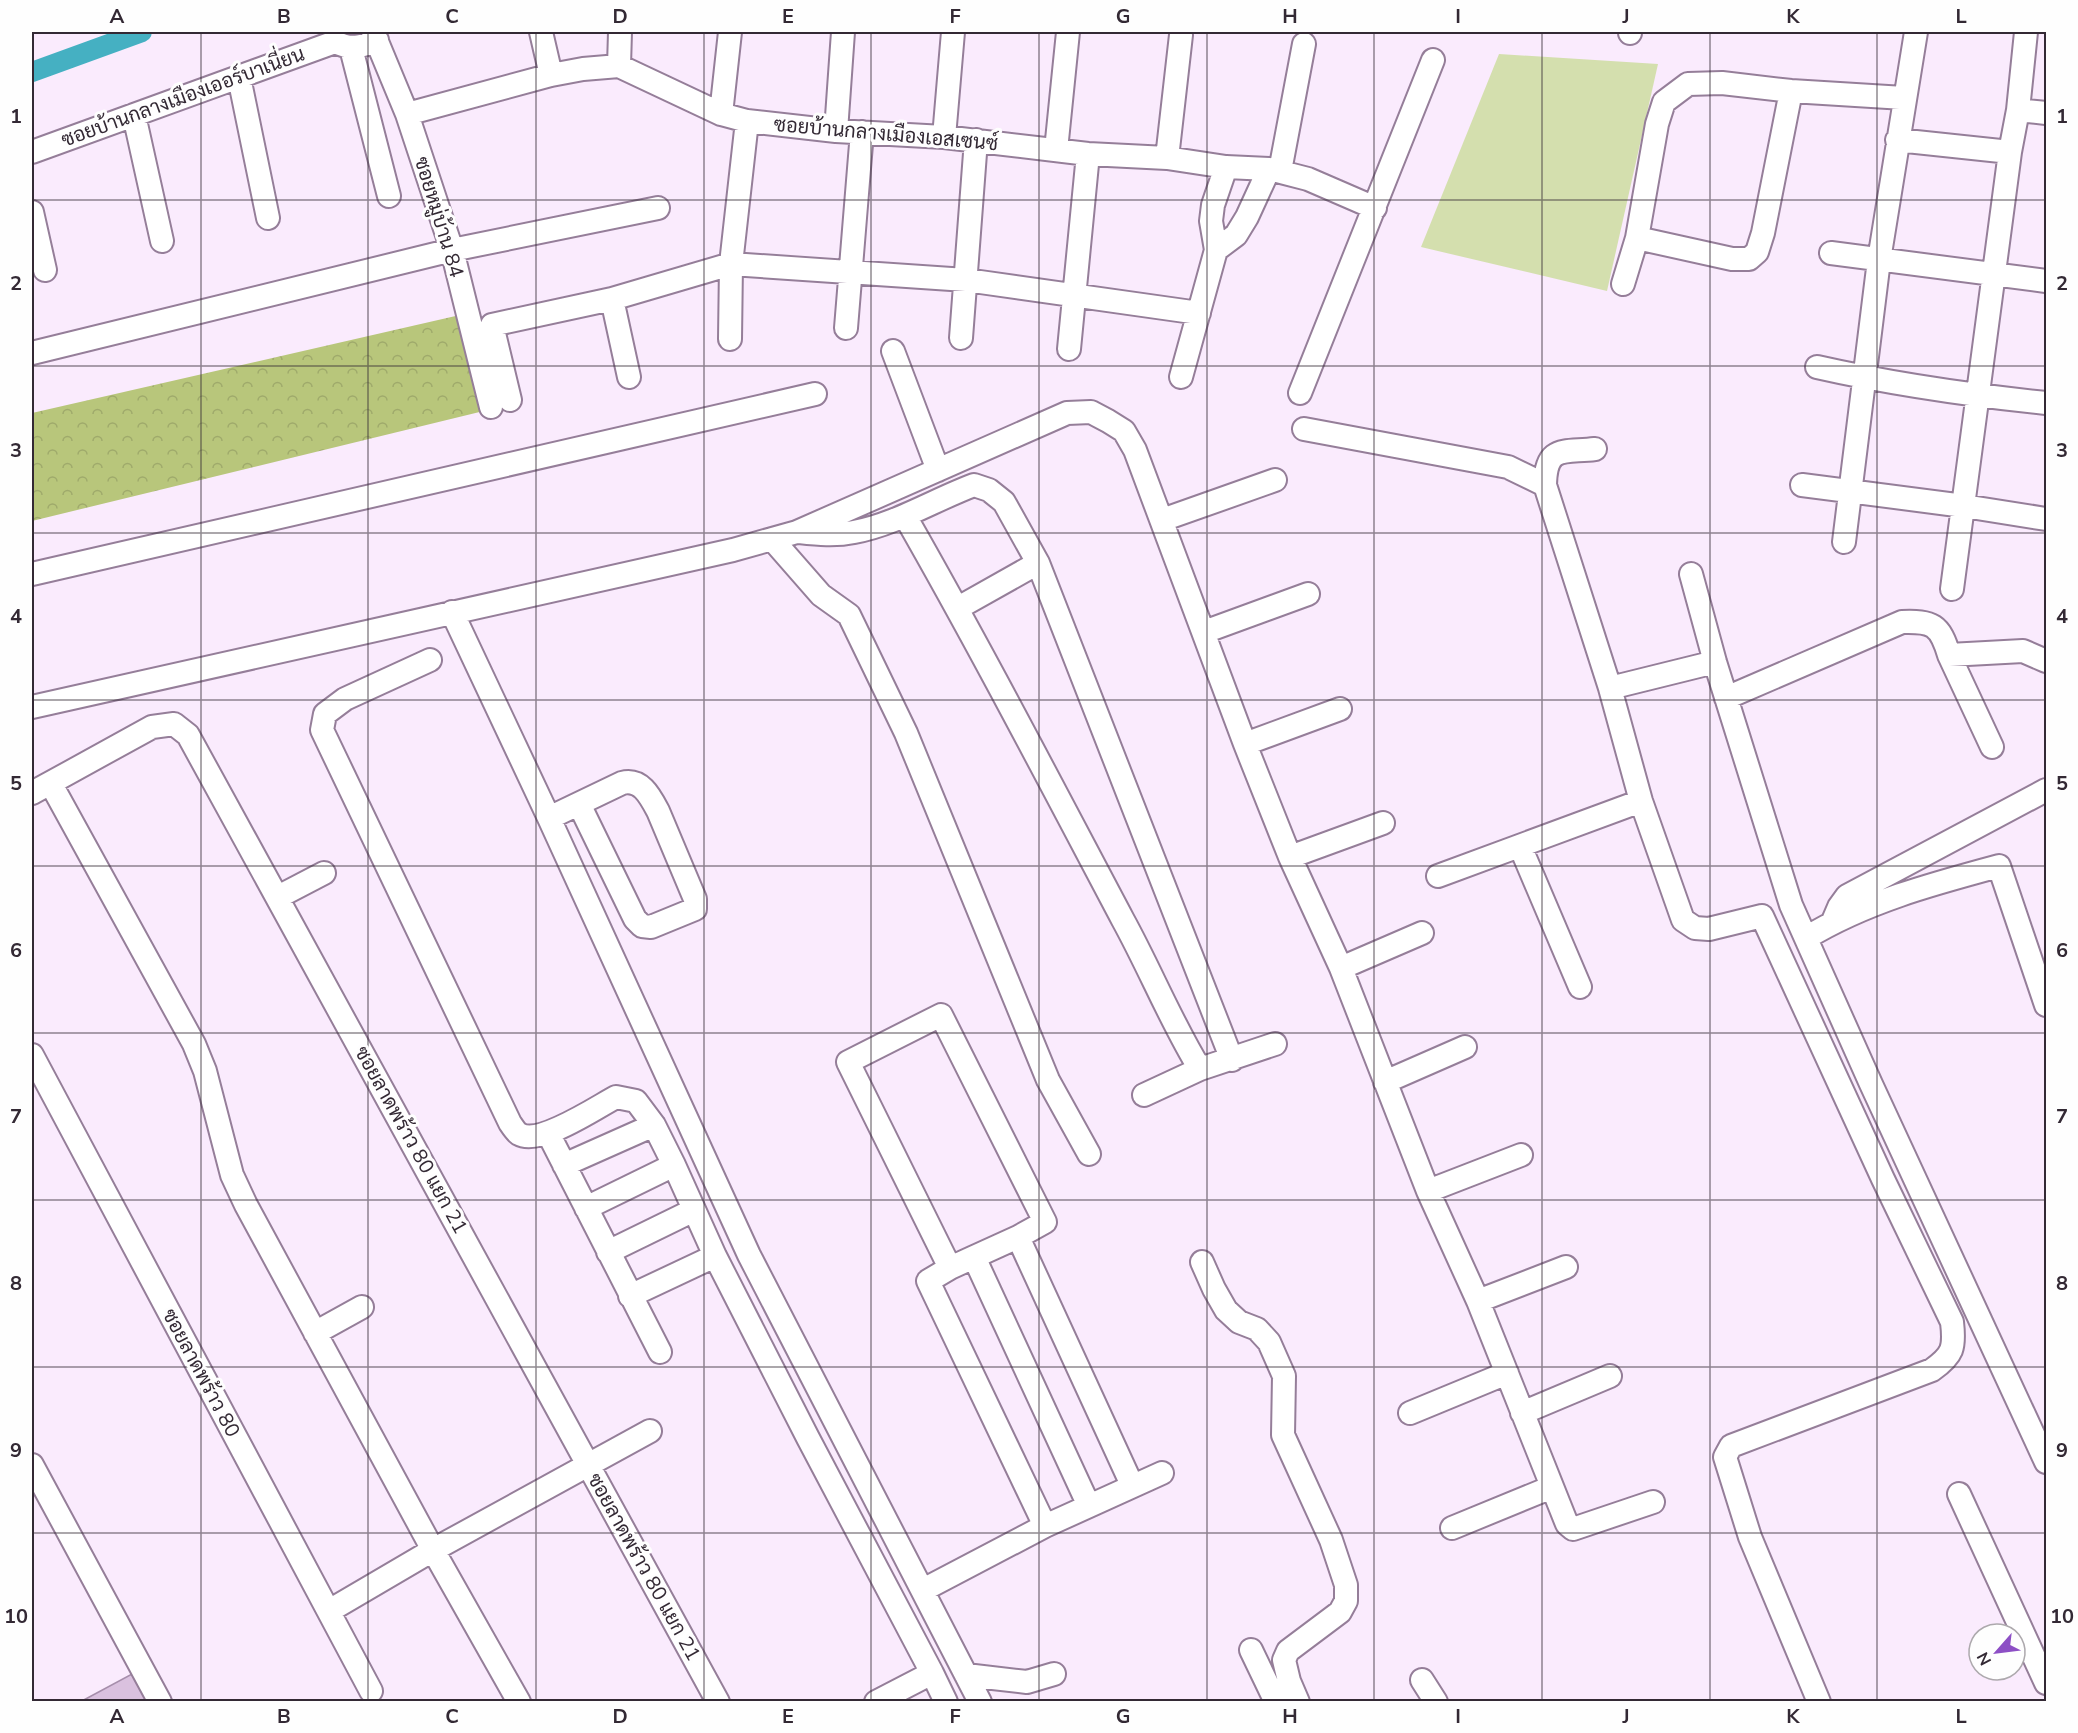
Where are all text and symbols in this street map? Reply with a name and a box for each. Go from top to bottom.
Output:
text: A [110,3,125,30]
text: B [277,3,291,30]
text: C [445,3,459,30]
text: D [612,3,628,30]
text: E [782,3,794,30]
text: F [949,3,961,30]
text: G [1116,3,1130,30]
text: H [1282,3,1298,30]
text: I [1455,3,1461,30]
text: J [1621,3,1630,30]
text: K [1786,3,1800,30]
text: L [1955,3,1967,30]
street label: ซอยบ้านกลางเมืองเออร์บาเนี่ยน [56,37,308,154]
text: 1 [10,103,22,130]
text: 1 [2056,103,2068,130]
street label: ซอยบ้านกลางเมืองเอสเซนซ์ [773,110,999,157]
street label: ซอยหมู่บ้าน 84 [407,153,470,281]
text: 2 [10,270,22,297]
text: 2 [2056,270,2068,297]
text: 3 [10,437,22,464]
text: 3 [2056,437,2068,464]
text: 4 [10,603,22,630]
text: 4 [2056,603,2068,630]
text: 5 [10,770,22,797]
text: 5 [2056,770,2068,797]
text: 6 [10,937,22,964]
text: 6 [2056,937,2068,964]
street label: ซอยลาดพร้าว 80 แยก 21 [348,1041,474,1239]
text: 7 [10,1103,22,1130]
text: 7 [2056,1103,2068,1130]
text: 8 [10,1270,22,1297]
text: 8 [2056,1270,2068,1297]
street label: ซอยลาดพร้าว 80 [156,1304,246,1442]
text: 9 [10,1437,22,1464]
text: 9 [2056,1437,2068,1464]
street label: ซอยลาดพร้าว 80 แยก 21 [581,1468,707,1666]
text: 10 [4,1603,28,1630]
text: 10 [2050,1603,2074,1630]
north arrow [1967,1622,2027,1682]
text: N [1972,1648,1997,1669]
text: A [110,1703,125,1730]
text: B [277,1703,291,1730]
text: C [445,1703,459,1730]
text: D [612,1703,628,1730]
text: E [782,1703,794,1730]
text: F [949,1703,961,1730]
text: G [1116,1703,1130,1730]
text: H [1282,1703,1298,1730]
text: I [1455,1703,1461,1730]
text: J [1621,1703,1630,1730]
text: K [1786,1703,1800,1730]
text: L [1955,1703,1967,1730]

